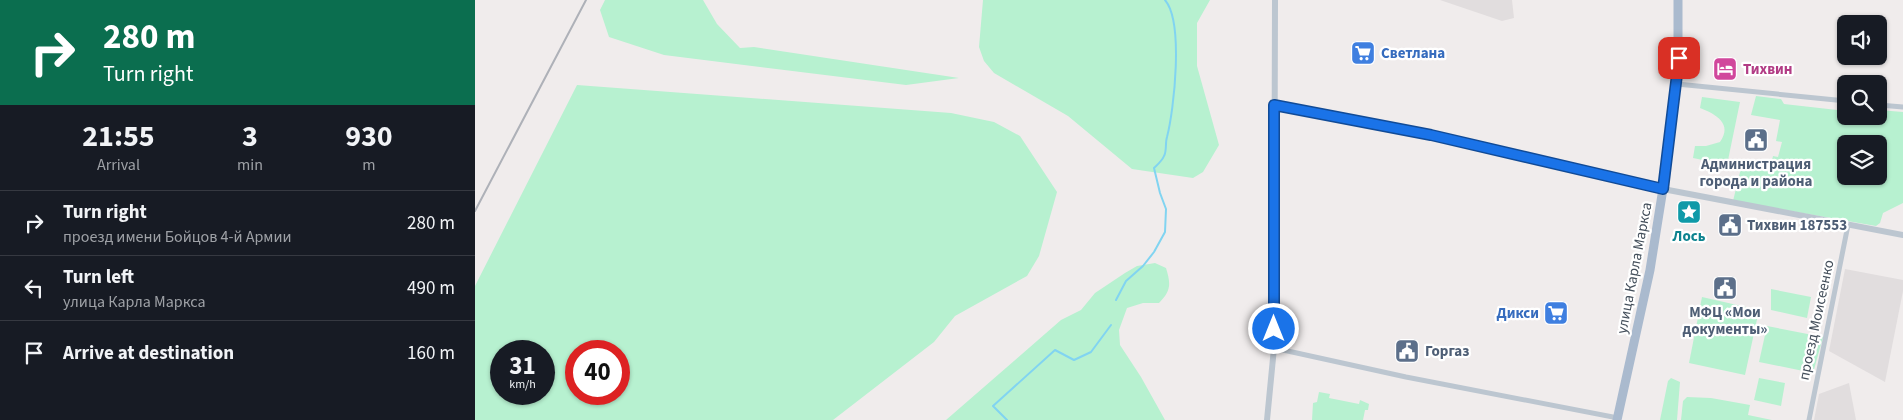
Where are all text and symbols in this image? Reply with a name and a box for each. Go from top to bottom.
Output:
text: 280 m [103,12,195,62]
map controls [1837,15,1887,185]
button: sound [1837,15,1887,65]
icon: right [20,20,85,85]
pin [1658,37,1700,79]
supermarket icon: Светлана [1350,40,1376,66]
place label: Светлана [1381,43,1445,64]
icon: arrive [1665,44,1693,72]
hotel icon: Тихвин [1712,56,1738,82]
text: Turn right [103,58,193,90]
place label: Тихвин [1743,59,1793,80]
button: search [1837,75,1887,125]
text: 21:55 [82,115,155,158]
text: 3 [242,115,258,158]
text: 930 [345,115,393,158]
public building icon: Администрация города и района [1743,127,1769,153]
button: layers [1837,135,1887,185]
text: Arrival [97,154,140,176]
text: min [237,154,263,176]
text: m [362,154,376,176]
place label: Администрация города и района [1700,154,1812,192]
text: Turn right [63,199,147,226]
place icon: Лось [1676,199,1702,225]
street label: улица Карла Маркса [1611,201,1658,336]
icon: right [20,209,48,237]
text: 280 m [407,210,455,237]
public building icon: Тихвин 187553 [1717,212,1743,238]
place label: Тихвин 187553 [1747,215,1847,236]
text: проезд имени Бойцов 4-й Армии [63,226,292,248]
place label: Лось [1672,226,1706,247]
street label: проезд Моисеенко [1793,258,1840,382]
text: Turn left [63,264,134,291]
icon: left [20,274,48,302]
text: 490 m [407,275,455,302]
public building icon: МФЦ «Мои документы» [1712,275,1738,301]
text: улица Карла Маркса [63,291,206,313]
supermarket icon: Дикси [1543,300,1569,326]
position arrow [1247,302,1299,354]
place label: МФЦ «Мои документы» [1683,302,1767,340]
place label: Дикси [1496,303,1539,324]
public building icon: Горгаз [1394,338,1420,364]
icon: arrive [20,339,48,367]
text: Arrive at destination [63,340,234,367]
text: 160 m [407,340,455,367]
speed limit sign: 40 [565,340,630,405]
place label: Горгаз [1425,341,1469,362]
text: 31 [509,348,536,384]
text: km/h [509,376,536,393]

